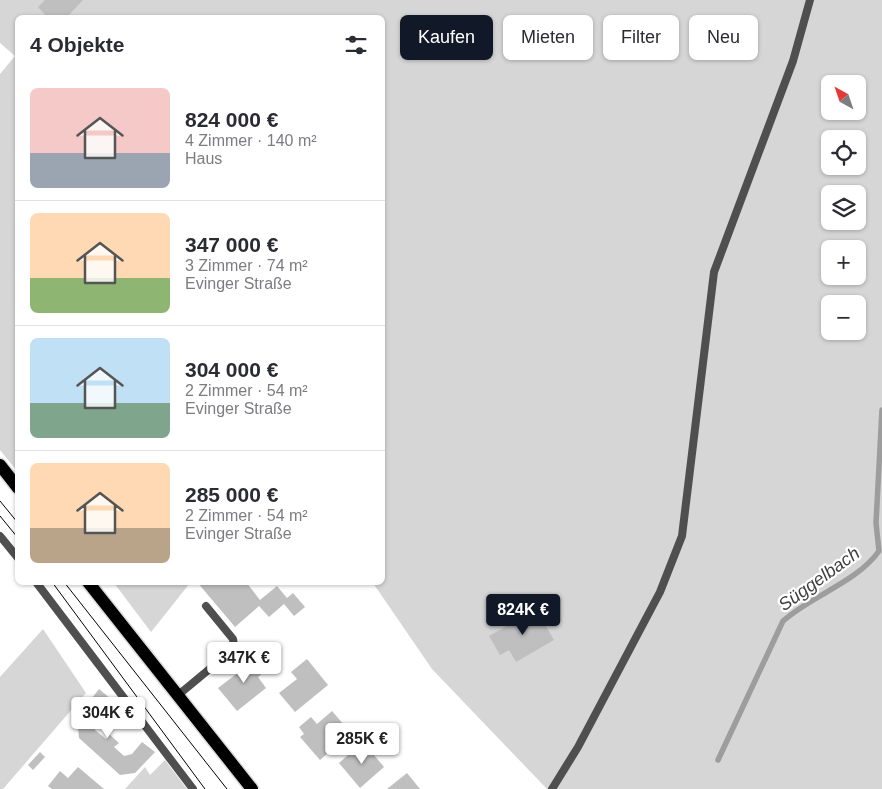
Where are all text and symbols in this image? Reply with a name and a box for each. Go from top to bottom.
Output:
chip: Kaufen [400,15,493,60]
chip: Mieten [503,15,593,60]
chip: Filter [603,15,679,60]
chip: Neu [689,15,758,60]
icon: filters [342,31,370,59]
text: 4 Objekte [30,33,125,56]
north arrow [821,75,866,120]
map controls [821,75,866,340]
icon: home [70,108,130,168]
text: 824 000 € [185,108,278,131]
button: locate [821,130,866,175]
text: 4 Zimmer · 140 m² [185,132,317,149]
text: Haus [185,150,222,167]
button: layers [821,185,866,230]
icon: home [70,233,130,293]
text: 347 000 € [185,233,278,256]
button: + [821,240,866,285]
text: 3 Zimmer · 74 m² [185,257,308,274]
text: Evinger Straße [185,275,292,292]
button: − [821,295,866,340]
icon: home [70,358,130,418]
text: 304 000 € [185,358,278,381]
text: 2 Zimmer · 54 m² [185,382,308,399]
text: Evinger Straße [185,400,292,417]
icon: home [70,483,130,543]
text: 285 000 € [185,483,278,506]
text: 2 Zimmer · 54 m² [185,507,308,524]
text: Evinger Straße [185,525,292,542]
water label: Süggelbach [775,543,863,615]
pin: 824K € [482,594,564,636]
text: 824K € [497,601,549,618]
pin: 347K € [203,642,285,684]
text: 347K € [218,649,270,666]
pin: 304K € [67,696,149,739]
text: 304K € [82,704,134,721]
pin: 285K € [321,722,403,765]
text: 285K € [336,730,388,747]

